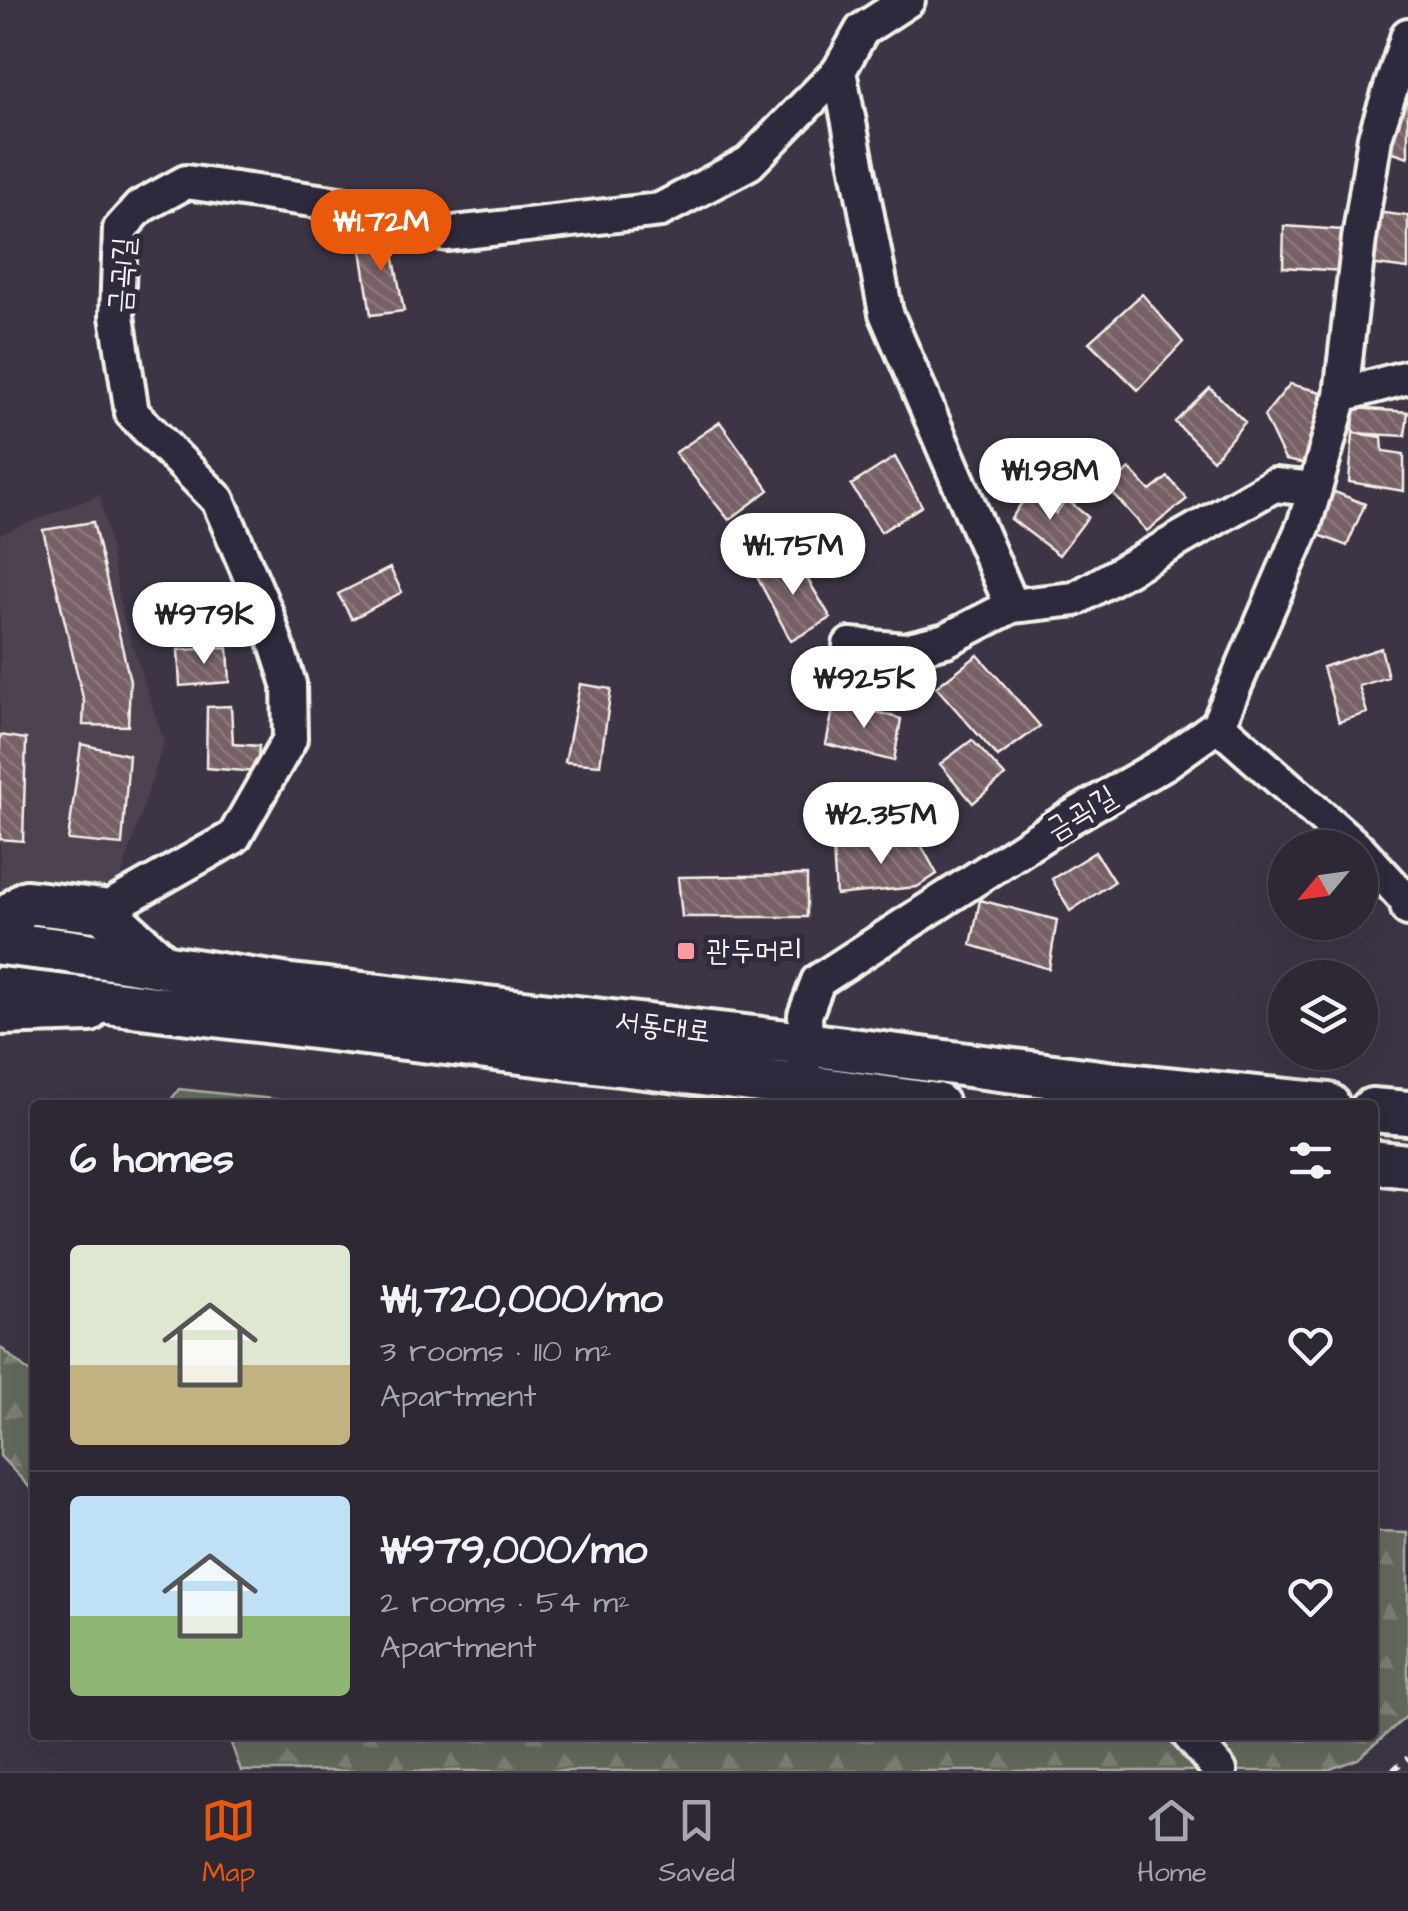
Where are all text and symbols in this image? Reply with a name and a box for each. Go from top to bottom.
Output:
pin: ₩1.72M [300,189,462,274]
text: ₩1.72M [333,199,429,244]
street label: 금곡1길 [98,235,146,315]
pin: ₩1.98M [969,438,1131,523]
text: ₩1.98M [1001,448,1099,493]
pin: ₩1.75M [712,513,874,598]
text: ₩1.75M [742,523,844,568]
pin: ₩979K [134,582,274,667]
text: ₩979K [154,592,254,637]
pin: ₩925K [794,646,934,731]
text: ₩925K [813,656,915,701]
street label: 금곡1길 [1037,775,1125,851]
pin: ₩2.35M [800,782,962,867]
text: ₩2.35M [825,792,937,837]
north arrow [1268,830,1378,940]
map controls [1268,830,1378,1070]
place label: 관두머리 [706,930,803,972]
marker: 관두머리 [675,940,697,962]
button: layers [1268,960,1378,1070]
street label: 서동대로 [613,1000,713,1054]
text: 6 homes [70,1131,234,1189]
icon: filters [1283,1133,1338,1188]
text: ₩1,720,000/mo [380,1271,663,1329]
icon: home [150,1285,270,1405]
icon: heart [1283,1318,1338,1373]
text: 3 rooms · 110 m² [380,1329,612,1374]
text: Apartment [380,1374,536,1419]
text: ₩979,000/mo [380,1522,647,1580]
icon: home [150,1536,270,1656]
icon: heart [1283,1569,1338,1624]
text: 2 rooms · 54 m² [380,1580,630,1625]
text: Apartment [380,1625,536,1670]
tab: Map [201,1793,256,1892]
tab: Saved [659,1793,735,1892]
tab: Home [1137,1793,1207,1892]

